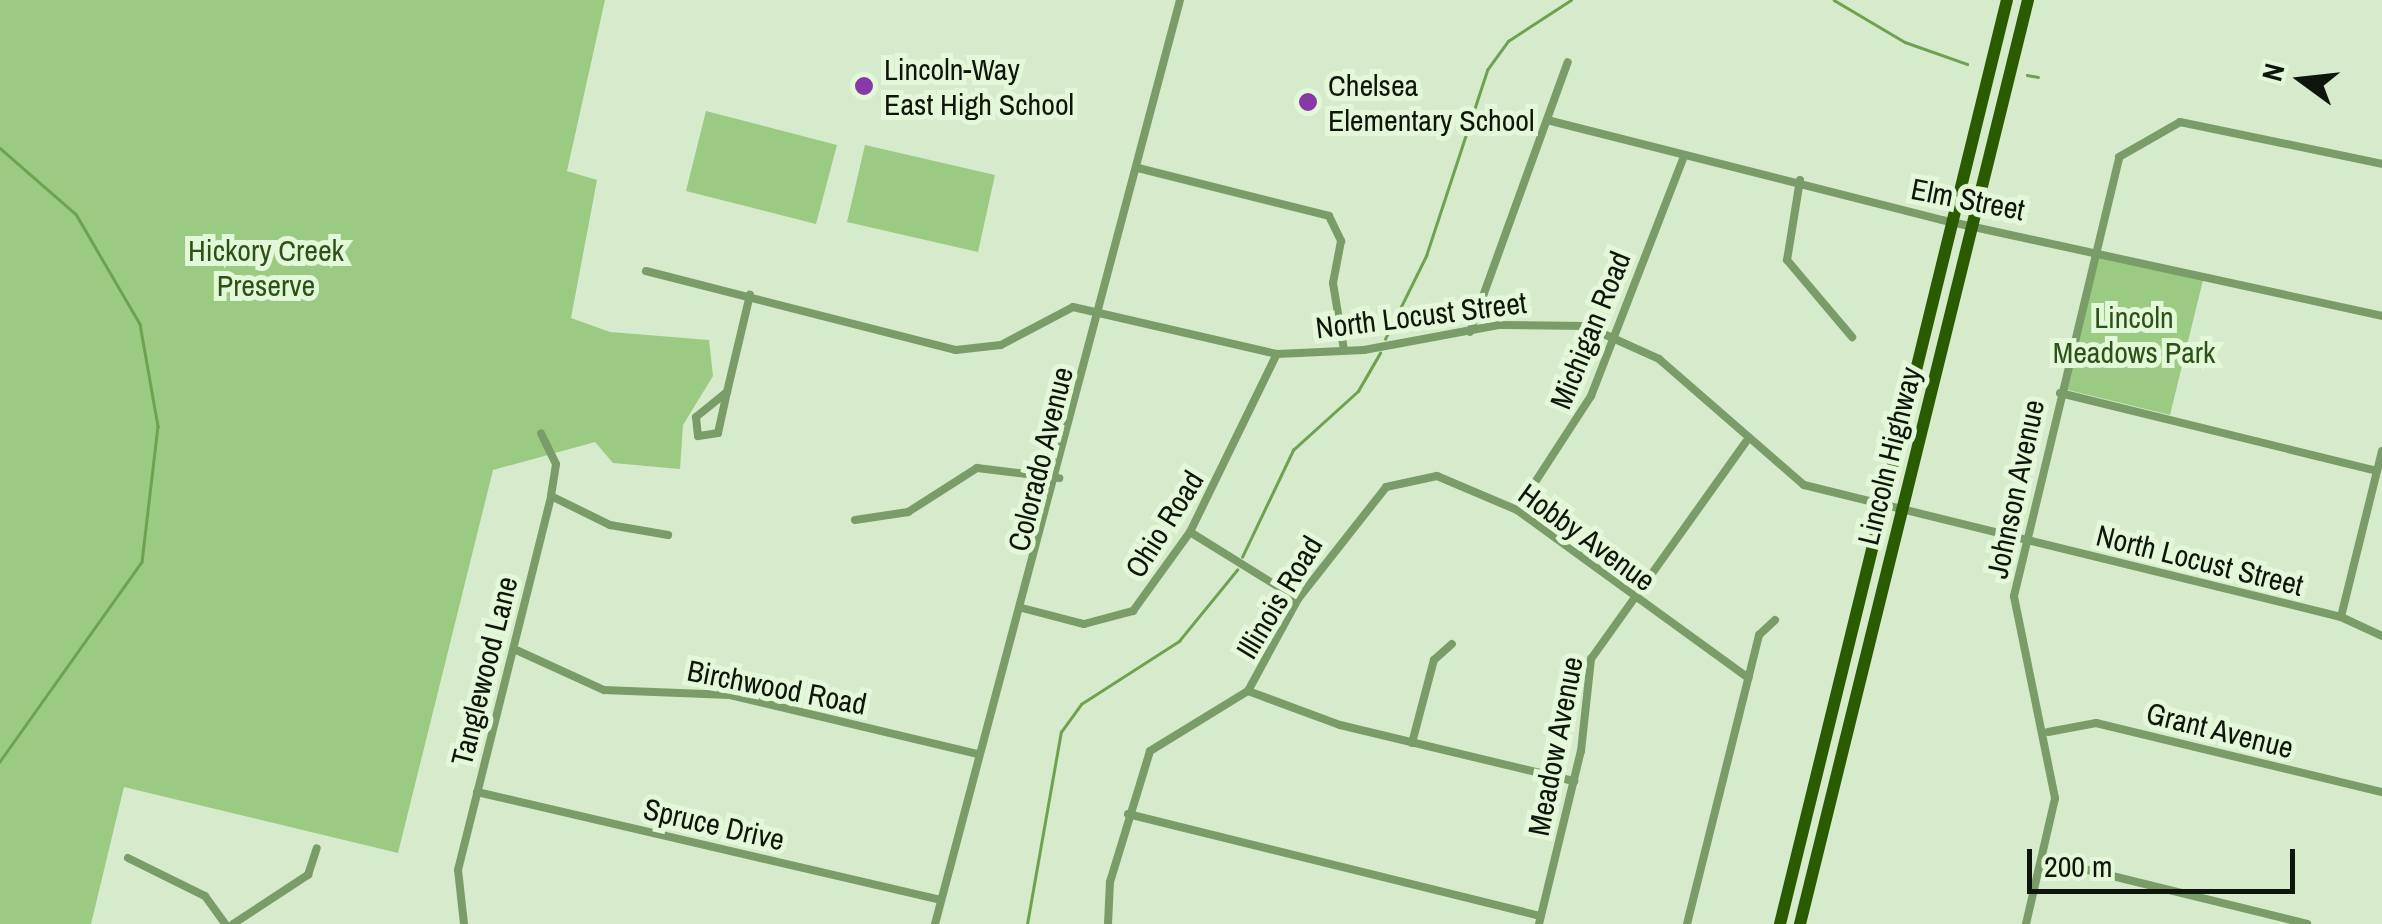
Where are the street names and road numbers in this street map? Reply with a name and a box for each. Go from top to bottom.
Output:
street label: Elm Street [1908,170,2028,228]
street label: Michigan Road [1542,246,1638,414]
street label: North Locust Street [1314,284,1528,346]
street label: Colorado Avenue [1000,363,1080,555]
street label: Lincoln Highway [1850,363,1928,549]
street label: Johnson Avenue [1978,396,2052,582]
street label: Ohio Road [1117,464,1211,584]
street label: Hobby Avenue [1511,475,1663,599]
street label: North Locust Street [2093,517,2307,603]
street label: Illinois Road [1228,529,1330,665]
street label: Tanglewood Lane [443,573,525,769]
street label: Birchwood Road [684,652,870,722]
street label: Meadow Avenue [1520,653,1590,839]
street label: Grant Avenue [2142,694,2298,766]
street label: Spruce Drive [640,790,788,858]

